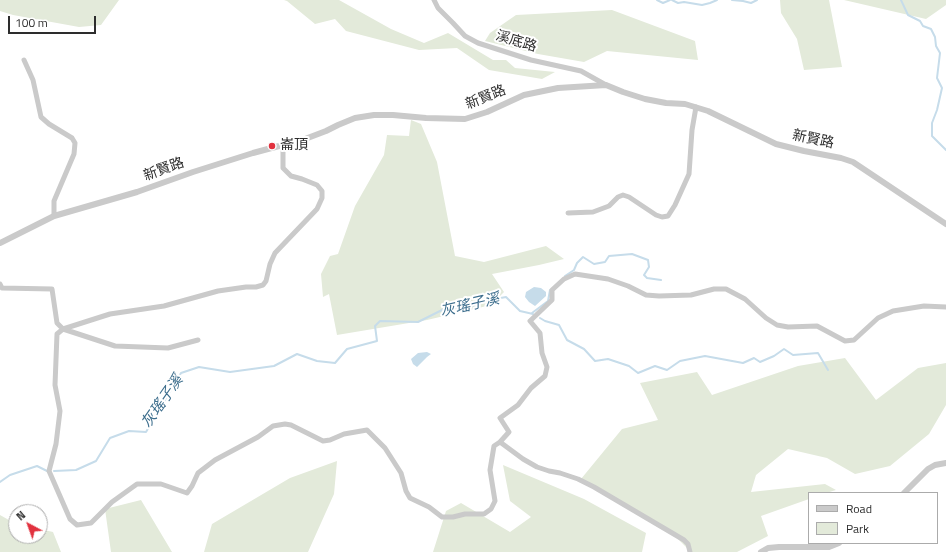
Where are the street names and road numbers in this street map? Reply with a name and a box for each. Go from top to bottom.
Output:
street label: 溪底路 [493,28,539,56]
street label: 新賢路 [463,82,509,114]
street label: 新賢路 [791,127,835,153]
street label: 新賢路 [141,155,187,185]

